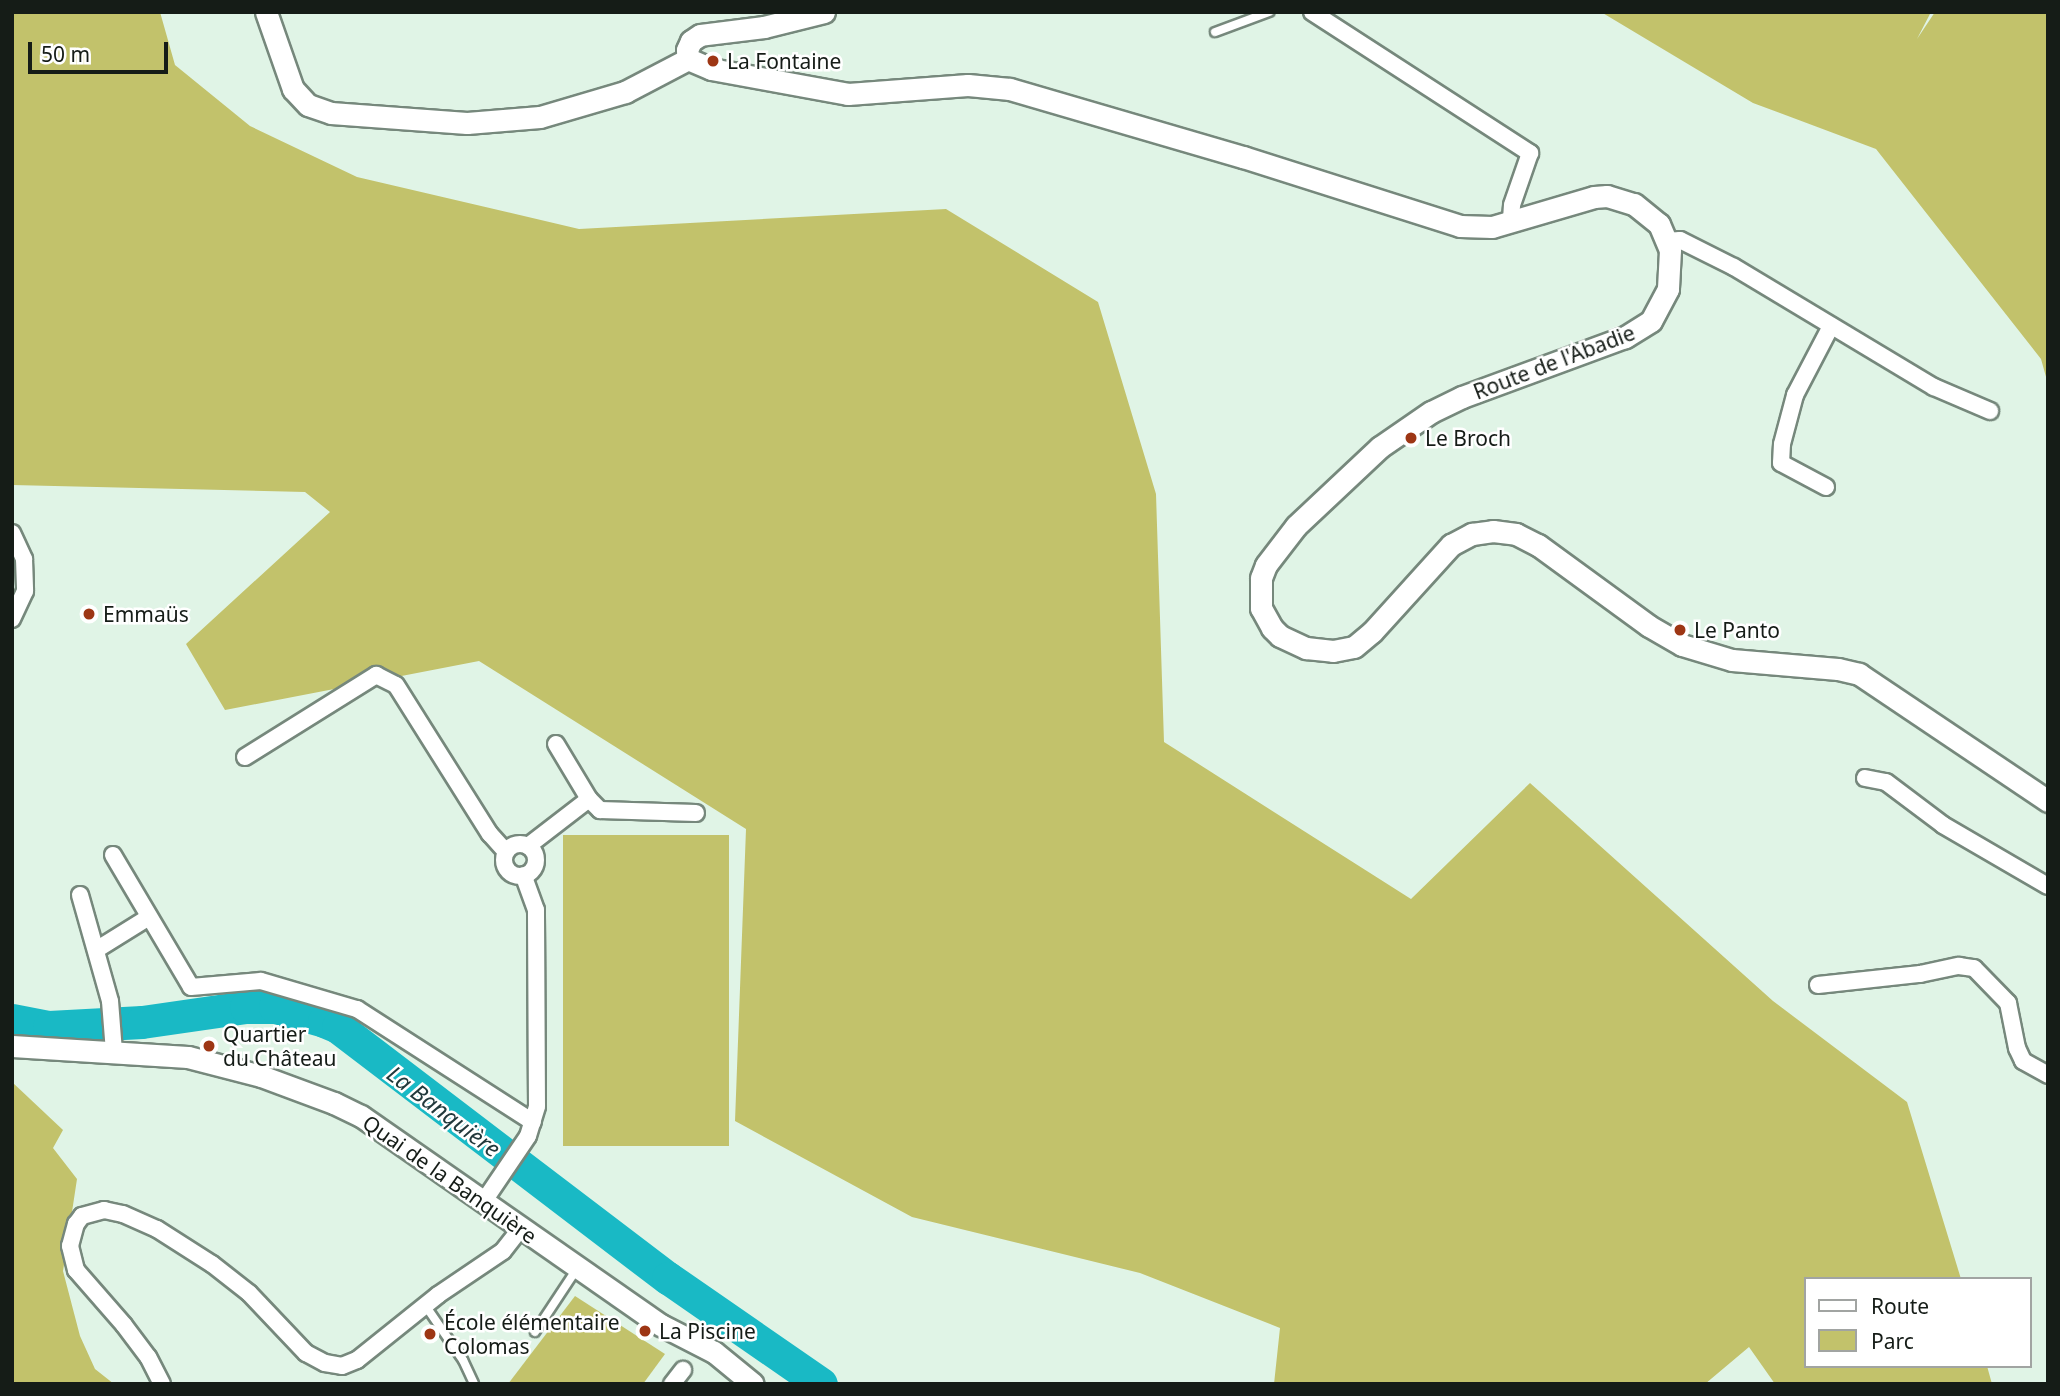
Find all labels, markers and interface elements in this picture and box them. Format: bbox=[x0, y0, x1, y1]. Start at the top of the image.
scale bar bbox=[32, 28, 172, 72]
text: 50 m bbox=[41, 40, 90, 68]
place label: La Fontaine bbox=[727, 48, 841, 74]
marker: La Fontaine bbox=[705, 53, 721, 69]
street label: Route de l'Abadie bbox=[1470, 320, 1638, 404]
place label: Le Broch bbox=[1425, 425, 1511, 451]
marker: Le Broch bbox=[1403, 430, 1419, 446]
place label: Emmaüs bbox=[103, 601, 189, 627]
marker: Emmaüs bbox=[81, 606, 97, 622]
place label: Le Panto bbox=[1694, 617, 1780, 643]
marker: Le Panto bbox=[1672, 622, 1688, 638]
place label: Quartier du Château bbox=[223, 1021, 337, 1071]
marker: Quartier du Château bbox=[201, 1038, 217, 1054]
water label: La Banquière bbox=[382, 1060, 506, 1162]
street label: Quai de la Banquière bbox=[358, 1109, 542, 1249]
legend bbox=[1804, 1277, 2032, 1368]
text: Route bbox=[1871, 1292, 1929, 1320]
place label: École élémentaire Colomas bbox=[444, 1309, 620, 1359]
place label: La Piscine bbox=[659, 1318, 756, 1344]
marker: La Piscine bbox=[637, 1323, 653, 1339]
marker: École élémentaire Colomas bbox=[422, 1326, 438, 1342]
text: Parc bbox=[1871, 1327, 1914, 1355]

